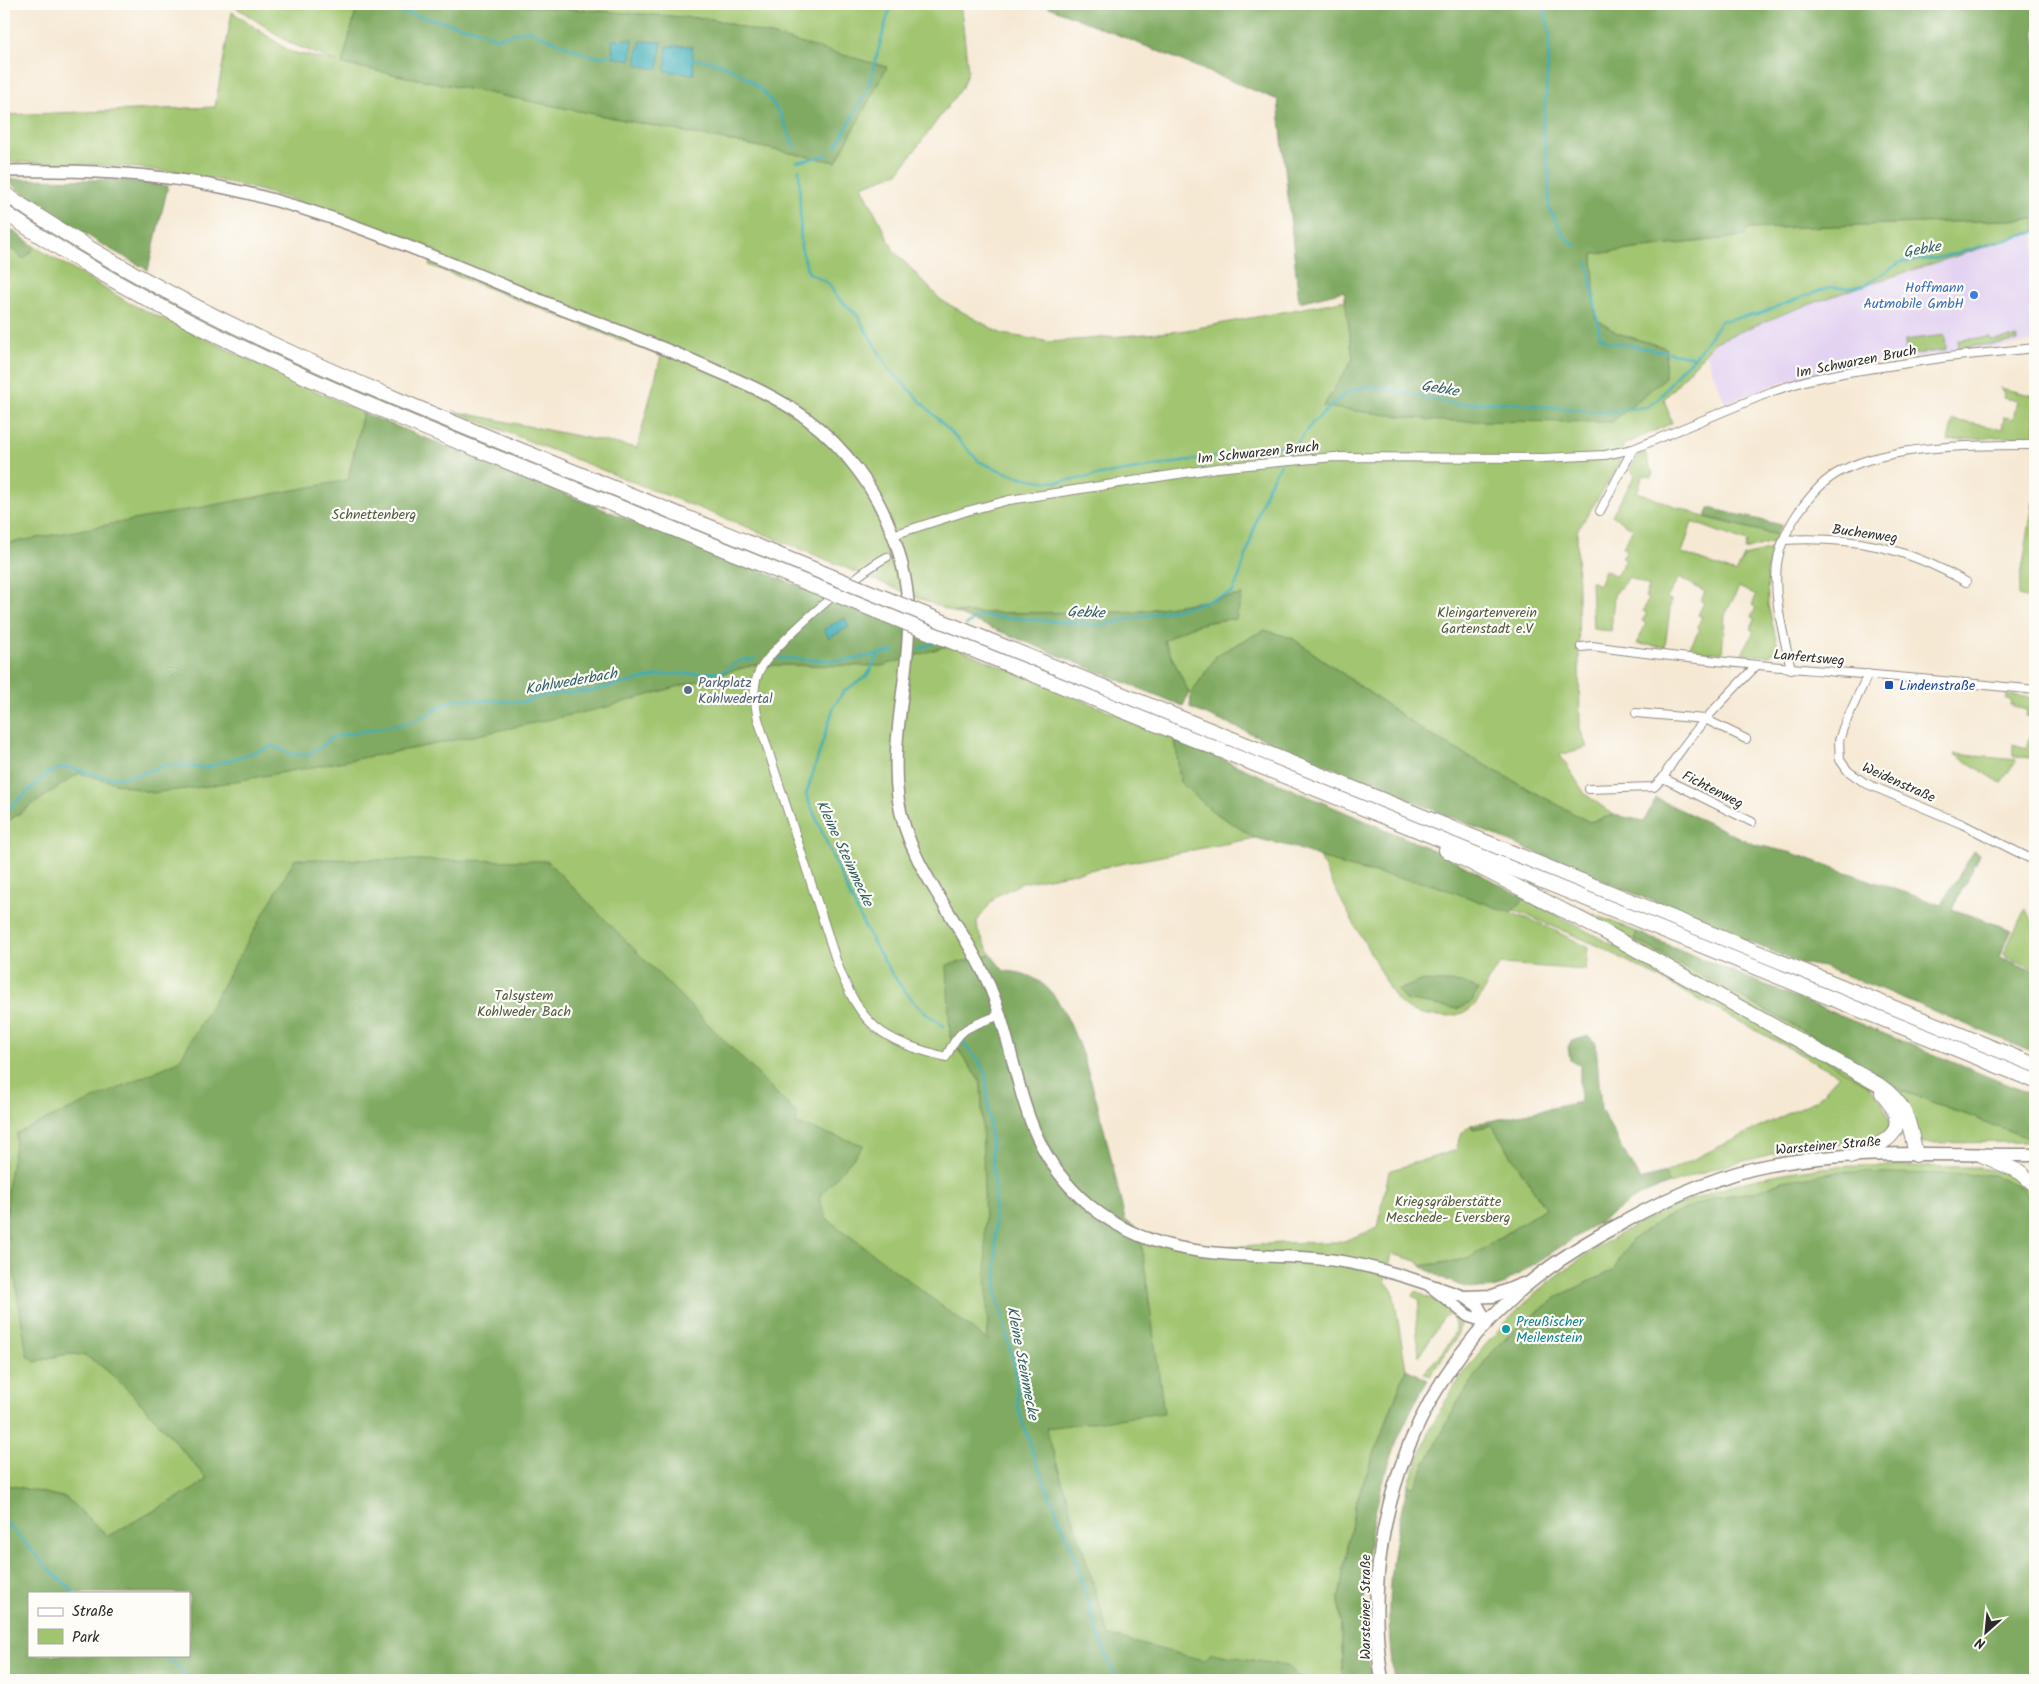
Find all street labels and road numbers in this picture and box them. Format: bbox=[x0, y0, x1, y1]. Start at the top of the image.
street label: Im Schwarzen Bruch bbox=[1794, 340, 1918, 384]
street label: Im Schwarzen Bruch bbox=[1196, 436, 1320, 470]
street label: Buchenweg bbox=[1831, 519, 1899, 549]
street label: Lanfertsweg bbox=[1772, 644, 1846, 672]
street label: Weidenstraße bbox=[1858, 757, 1940, 809]
street label: Fichtenweg bbox=[1678, 765, 1747, 815]
street label: Warsteiner Straße bbox=[1774, 1130, 1882, 1162]
street label: Warsteiner Straße bbox=[1355, 1553, 1377, 1660]

